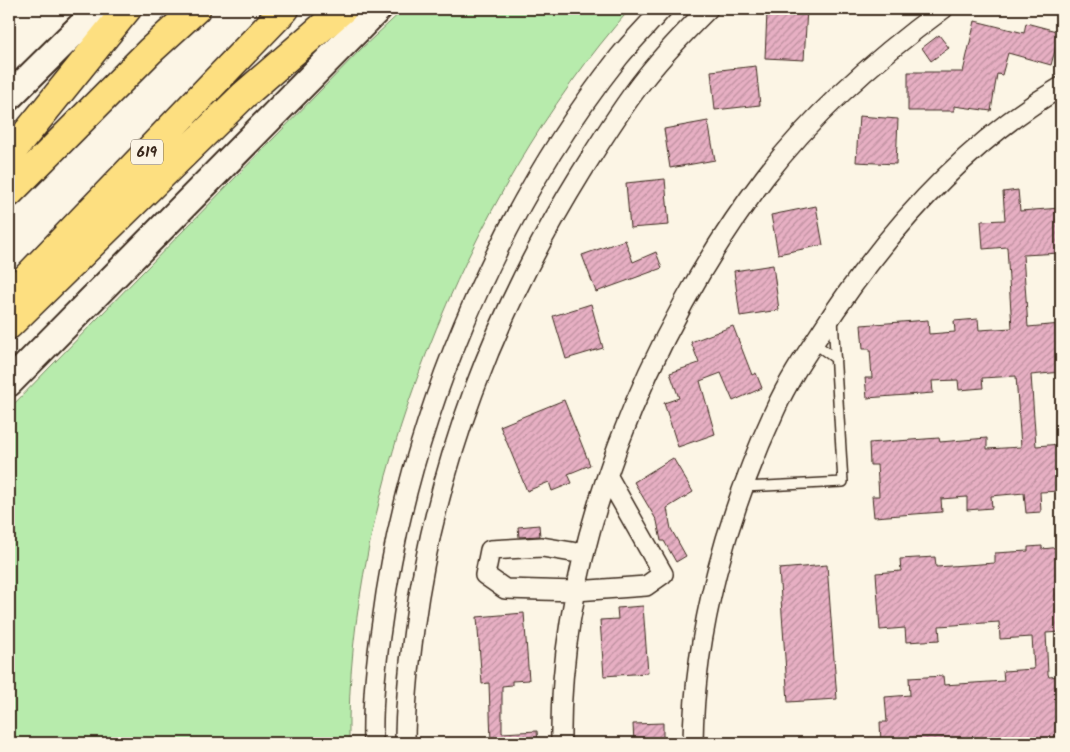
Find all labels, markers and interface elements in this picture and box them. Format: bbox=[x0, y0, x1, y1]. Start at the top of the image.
road number: 619 bbox=[131, 140, 163, 164]

